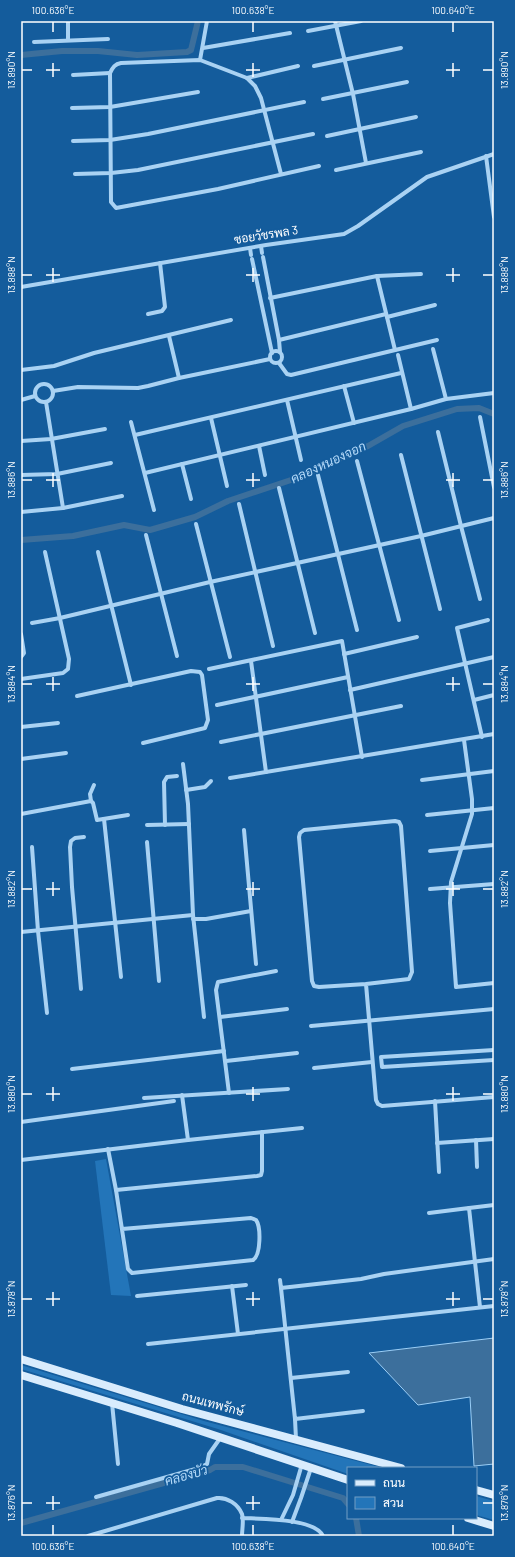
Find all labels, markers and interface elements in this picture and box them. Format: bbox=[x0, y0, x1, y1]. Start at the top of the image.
text: 100.636°E bbox=[32, 4, 74, 16]
text: 100.638°E bbox=[232, 4, 274, 16]
text: 100.640°E bbox=[431, 4, 475, 16]
text: 13.890°N bbox=[5, 51, 17, 89]
text: 13.890°N bbox=[498, 51, 510, 89]
street label: ซอยวัชรพล 3 bbox=[233, 222, 299, 246]
text: 13.888°N bbox=[5, 256, 17, 294]
text: 13.888°N bbox=[498, 256, 510, 294]
water label: คลองหนองจอก bbox=[288, 438, 368, 486]
text: 13.886°N bbox=[5, 461, 17, 499]
text: 13.886°N bbox=[498, 461, 510, 499]
text: 13.884°N bbox=[5, 665, 17, 703]
text: 13.884°N bbox=[498, 665, 510, 703]
text: 13.882°N bbox=[5, 870, 17, 908]
text: 13.882°N bbox=[498, 870, 510, 908]
text: 13.880°N bbox=[5, 1075, 17, 1113]
text: 13.880°N bbox=[498, 1075, 510, 1113]
text: 13.878°N bbox=[5, 1280, 17, 1318]
text: 13.878°N bbox=[498, 1280, 510, 1318]
street label: ถนนเทพรักษ์ bbox=[181, 1388, 247, 1418]
water label: คลองบัว bbox=[163, 1461, 210, 1489]
legend bbox=[347, 1467, 477, 1519]
text: ถนน bbox=[383, 1475, 406, 1489]
text: 13.876°N bbox=[5, 1484, 17, 1522]
text: 13.876°N bbox=[498, 1484, 510, 1522]
text: สวน bbox=[383, 1495, 404, 1509]
text: 100.636°E bbox=[32, 1540, 74, 1552]
text: 100.638°E bbox=[232, 1540, 274, 1552]
text: 100.640°E bbox=[431, 1540, 475, 1552]

